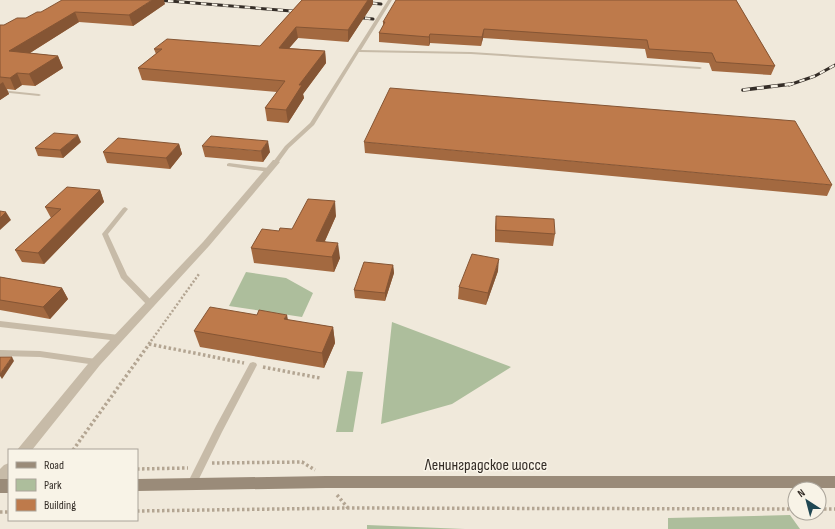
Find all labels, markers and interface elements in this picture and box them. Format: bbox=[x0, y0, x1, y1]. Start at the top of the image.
legend bbox=[8, 449, 138, 521]
street label: Ленинградское шоссе bbox=[424, 456, 547, 475]
text: Road bbox=[44, 458, 64, 473]
text: Park bbox=[44, 478, 62, 493]
north arrow bbox=[787, 481, 827, 521]
text: N bbox=[795, 486, 808, 500]
text: Building bbox=[44, 498, 76, 513]

